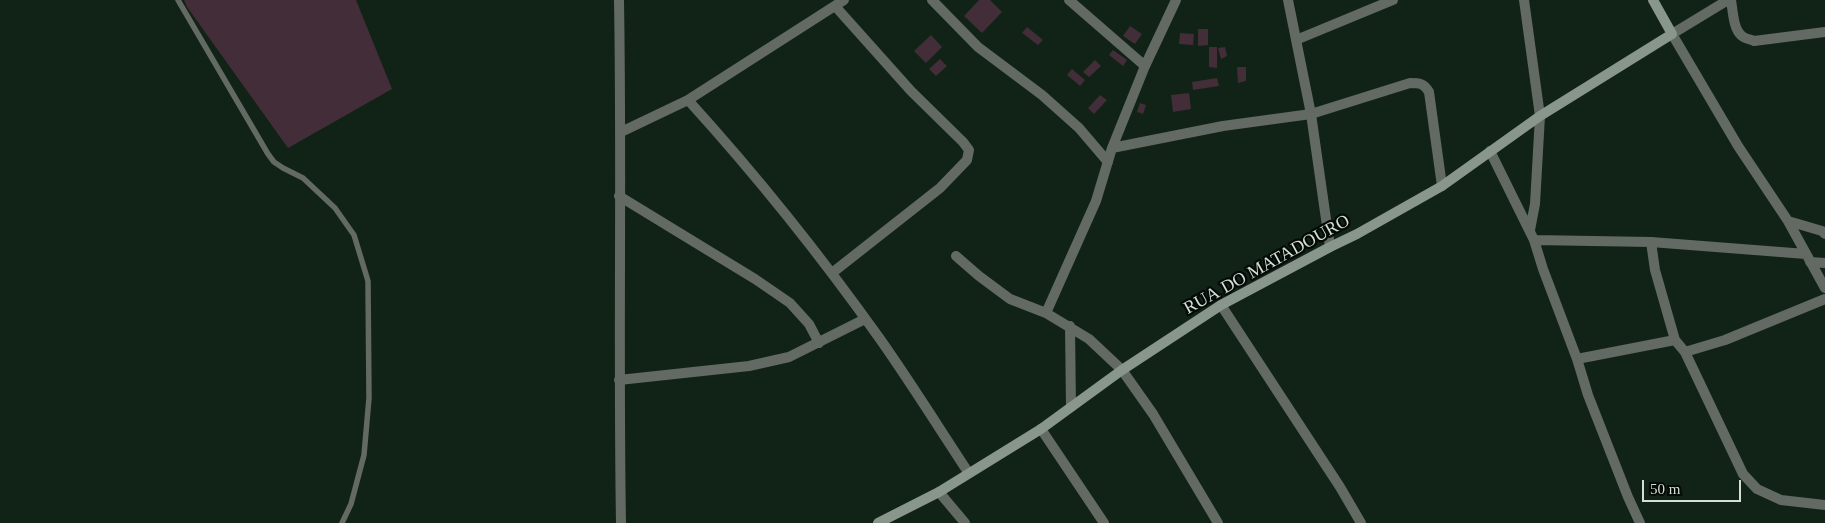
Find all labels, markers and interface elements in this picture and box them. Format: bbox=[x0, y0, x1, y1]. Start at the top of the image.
street label: RUA DO MATADOURO bbox=[1180, 210, 1354, 320]
scale bar bbox=[1645, 470, 1744, 502]
text: 50 m bbox=[1650, 481, 1680, 497]

